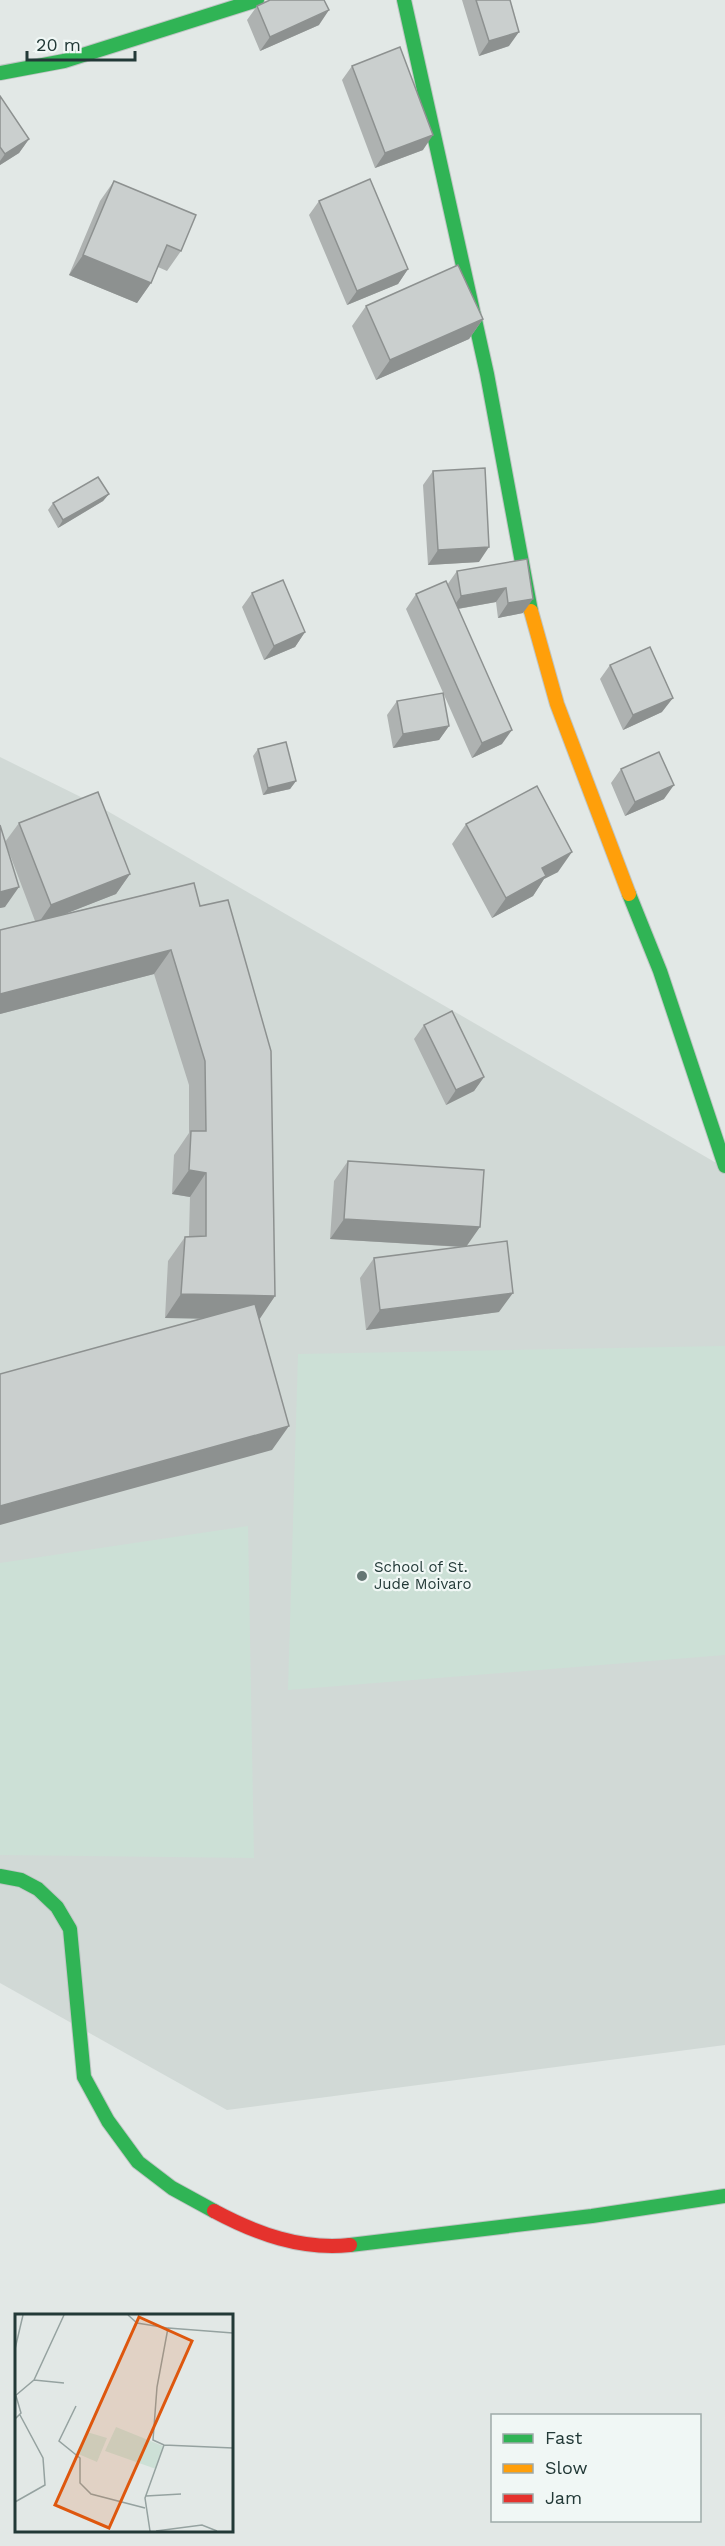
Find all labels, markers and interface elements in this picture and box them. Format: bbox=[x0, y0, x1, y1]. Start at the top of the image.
scale bar bbox=[27, 24, 135, 62]
text: 20 m bbox=[36, 34, 81, 55]
place label: School of St. Jude Moivaro bbox=[374, 1558, 471, 1593]
marker: School of St. Jude Moivaro bbox=[355, 1569, 369, 1583]
inset map bbox=[15, 2314, 232, 2531]
legend bbox=[491, 2414, 701, 2522]
text: Fast bbox=[545, 2427, 583, 2448]
text: Slow bbox=[545, 2457, 588, 2478]
text: Jam bbox=[545, 2487, 582, 2508]

